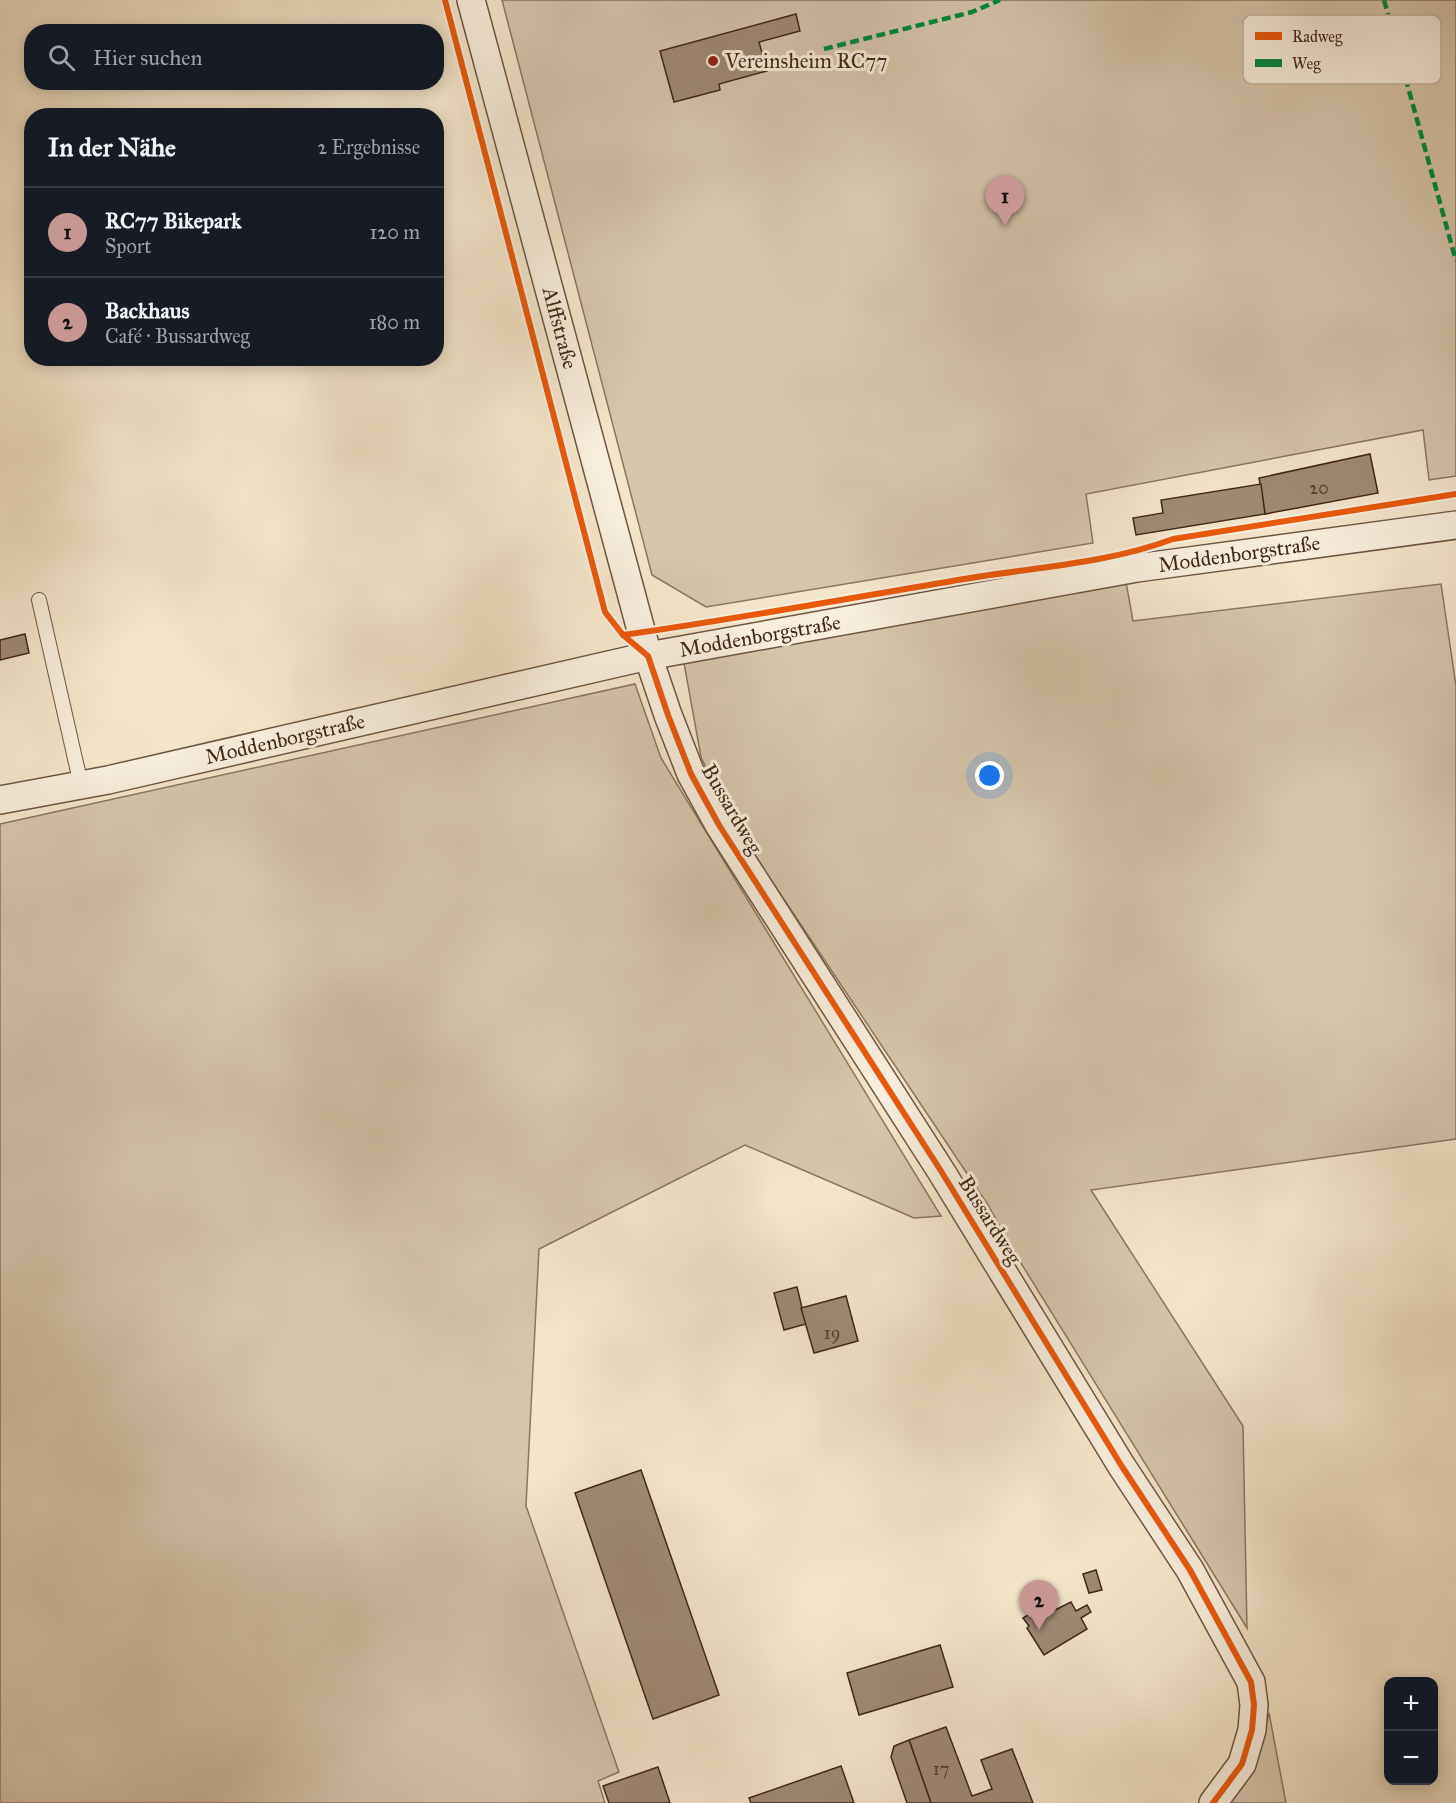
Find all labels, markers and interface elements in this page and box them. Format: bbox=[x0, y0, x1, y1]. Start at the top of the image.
legend bbox=[1243, 15, 1441, 84]
search box bbox=[24, 24, 444, 90]
text: Radweg bbox=[1292, 27, 1343, 47]
icon: search bbox=[45, 41, 78, 74]
text: Hier suchen bbox=[93, 44, 202, 71]
place label: Vereinsheim RC77 bbox=[724, 48, 888, 74]
marker: Vereinsheim RC77 bbox=[706, 54, 720, 68]
text: Weg bbox=[1292, 54, 1321, 74]
text: In der Nähe bbox=[48, 131, 176, 163]
text: 2 Ergebnisse bbox=[317, 135, 420, 159]
pin: 1 bbox=[986, 176, 1024, 226]
text: RC77 Bikepark bbox=[105, 207, 242, 234]
text: 1 bbox=[64, 220, 71, 244]
text: 120 m bbox=[369, 220, 420, 244]
text: Sport bbox=[105, 234, 151, 258]
street label: Alffstraße bbox=[536, 283, 583, 372]
text: Backhaus bbox=[105, 297, 190, 324]
text: 2 bbox=[63, 310, 72, 334]
text: 180 m bbox=[369, 310, 420, 334]
text: Café · Bussardweg bbox=[105, 324, 250, 348]
house number: 20 bbox=[1309, 477, 1329, 499]
street label: Moddenborgstraße bbox=[1156, 530, 1322, 578]
street label: Moddenborgstraße bbox=[677, 609, 843, 663]
street label: Moddenborgstraße bbox=[203, 708, 368, 770]
street label: Bussardweg bbox=[696, 759, 768, 859]
your location bbox=[975, 761, 1004, 790]
street label: Bussardweg bbox=[953, 1171, 1028, 1269]
house number: 19 bbox=[824, 1322, 840, 1344]
pin: 2 bbox=[1020, 1580, 1058, 1630]
map controls bbox=[1384, 1677, 1438, 1785]
button: + bbox=[1384, 1677, 1438, 1731]
button: − bbox=[1384, 1731, 1438, 1785]
house number: 17 bbox=[933, 1758, 949, 1780]

